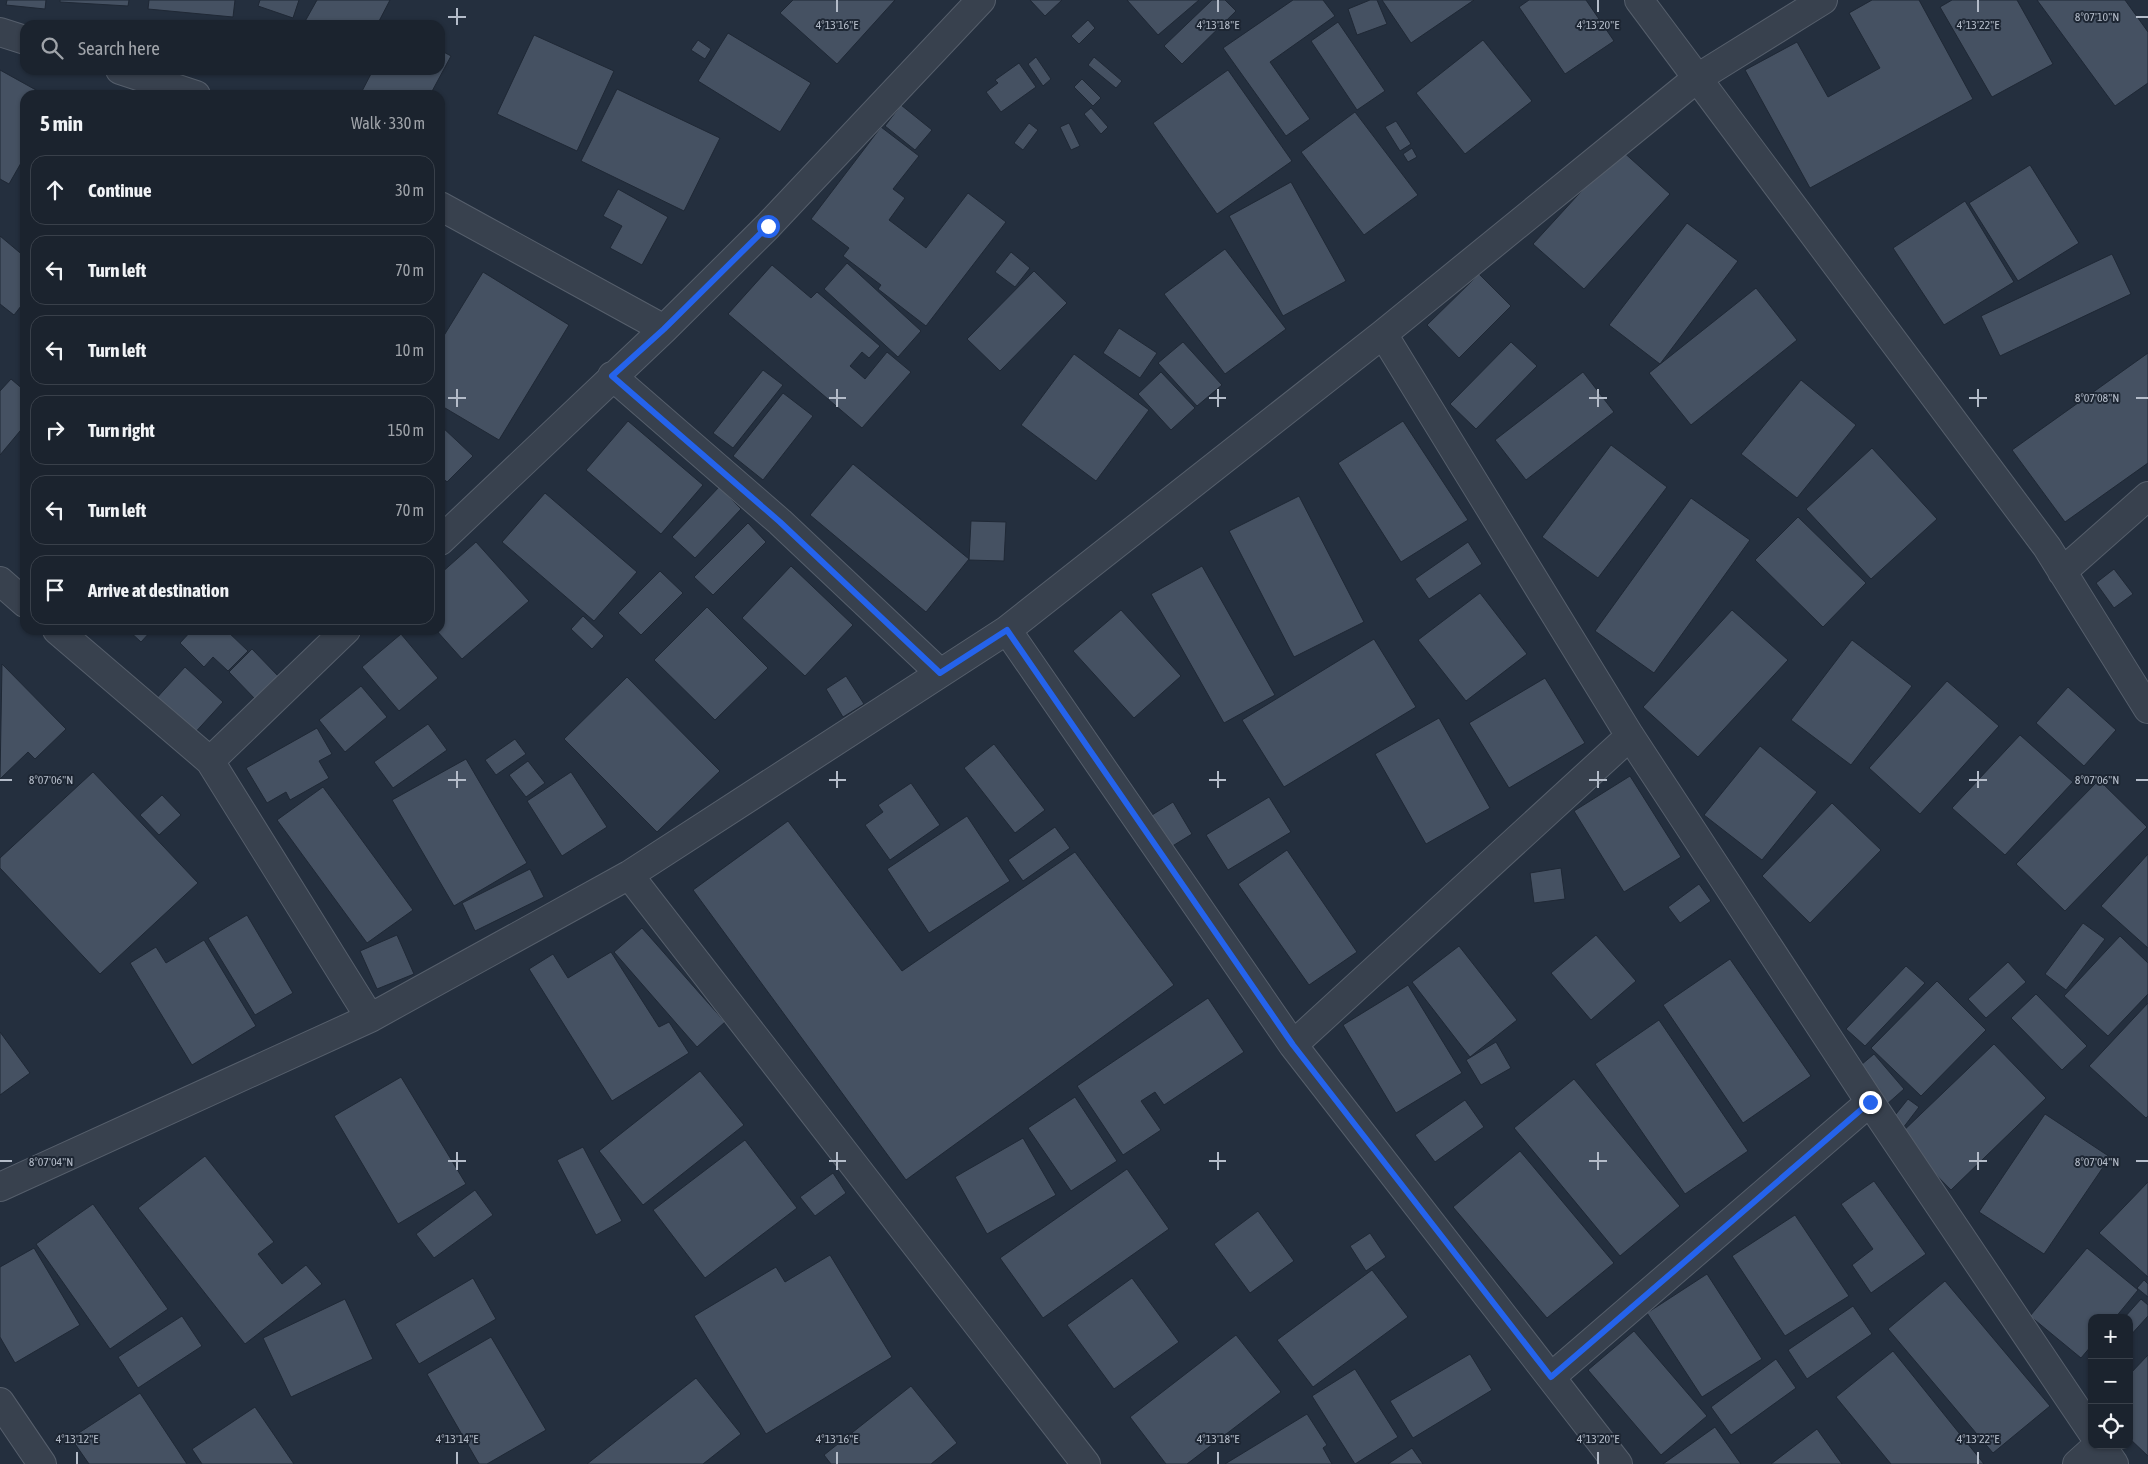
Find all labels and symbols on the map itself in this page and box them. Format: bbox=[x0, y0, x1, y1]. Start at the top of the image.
text: 8°07'10"N bbox=[2075, 10, 2119, 24]
text: 4°13'16"E bbox=[816, 18, 858, 32]
text: 4°13'18"E bbox=[1197, 18, 1239, 32]
text: 4°13'20"E bbox=[1577, 18, 1619, 32]
text: 4°13'22"E bbox=[1957, 18, 1999, 32]
route start bbox=[757, 215, 780, 238]
text: 8°07'08"N bbox=[2075, 391, 2119, 405]
text: 8°07'06"N bbox=[29, 773, 73, 787]
text: 8°07'06"N bbox=[2075, 773, 2119, 787]
route end bbox=[1859, 1091, 1882, 1114]
text: 8°07'04"N bbox=[29, 1155, 73, 1169]
text: 8°07'04"N bbox=[2075, 1155, 2119, 1169]
text: 4°13'12"E bbox=[56, 1432, 98, 1446]
text: 4°13'14"E bbox=[436, 1432, 478, 1446]
text: 4°13'16"E bbox=[816, 1432, 858, 1446]
text: 4°13'18"E bbox=[1197, 1432, 1239, 1446]
text: 4°13'20"E bbox=[1577, 1432, 1619, 1446]
text: 4°13'22"E bbox=[1957, 1432, 1999, 1446]

